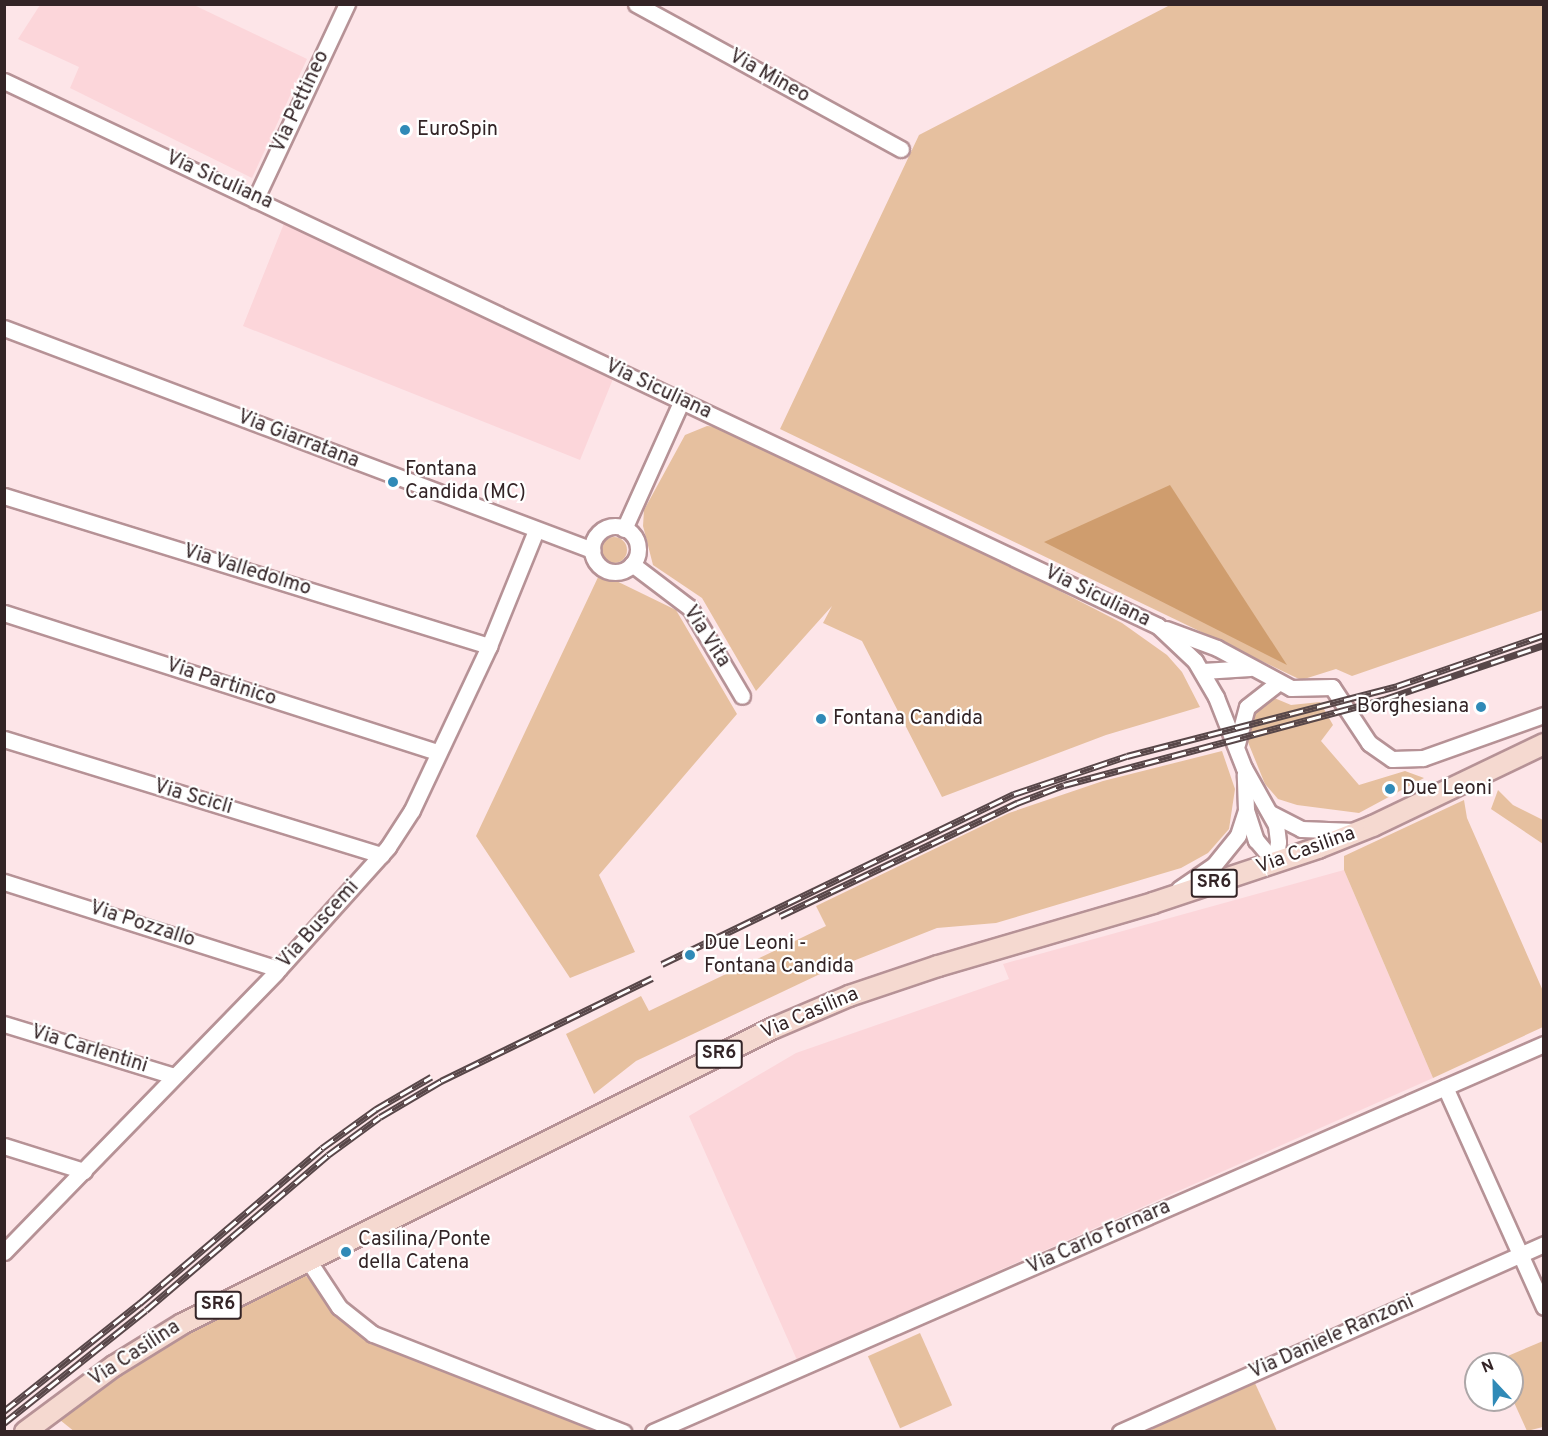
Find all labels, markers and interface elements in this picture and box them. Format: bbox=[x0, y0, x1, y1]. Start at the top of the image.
street label: Via Mineo bbox=[725, 45, 813, 109]
street label: Via Pettineo bbox=[267, 47, 335, 157]
place label: EuroSpin bbox=[417, 118, 498, 142]
marker: EuroSpin bbox=[398, 123, 412, 137]
street label: Via Siculiana bbox=[162, 147, 276, 215]
street label: Via Siculiana bbox=[601, 355, 715, 425]
street label: Via Giarratana bbox=[234, 406, 362, 474]
place label: Fontana Candida (MC) bbox=[405, 458, 526, 505]
marker: Fontana Candida (MC) bbox=[386, 475, 400, 489]
street label: Via Valledolmo bbox=[180, 540, 314, 602]
street label: Via Siculiana bbox=[1040, 561, 1154, 633]
street label: Via Vita bbox=[677, 601, 735, 673]
street label: Via Partinico bbox=[163, 654, 279, 712]
place label: Borghesiana bbox=[1357, 695, 1469, 719]
marker: Borghesiana bbox=[1474, 700, 1488, 714]
place label: Fontana Candida bbox=[833, 707, 983, 731]
marker: Fontana Candida bbox=[814, 712, 828, 726]
street label: Via Scicli bbox=[151, 775, 235, 821]
place label: Due Leoni bbox=[1402, 777, 1492, 801]
marker: Due Leoni bbox=[1383, 782, 1397, 796]
street label: Via Casilina bbox=[1253, 822, 1359, 880]
road number: SR6 bbox=[1190, 868, 1238, 898]
street label: Via Buscemi bbox=[273, 876, 365, 974]
street label: Via Pozzallo bbox=[86, 897, 198, 953]
place label: Due Leoni - Fontana Candida bbox=[704, 932, 854, 979]
marker: Due Leoni - Fontana Candida bbox=[681, 946, 699, 964]
street label: Via Casilina bbox=[758, 983, 862, 1045]
street label: Via Carlentini bbox=[28, 1021, 150, 1079]
road number: SR6 bbox=[695, 1039, 743, 1069]
street label: Via Carlo Fornara bbox=[1024, 1196, 1174, 1280]
place label: Casilina/Ponte della Catena bbox=[358, 1228, 491, 1275]
marker: Casilina/Ponte della Catena bbox=[339, 1245, 353, 1259]
road number: SR6 bbox=[194, 1290, 242, 1320]
street label: Via Daniele Ranzoni bbox=[1246, 1291, 1418, 1385]
street label: Via Casilina bbox=[85, 1316, 185, 1392]
north arrow bbox=[1464, 1352, 1524, 1412]
text: N bbox=[1479, 1356, 1497, 1379]

